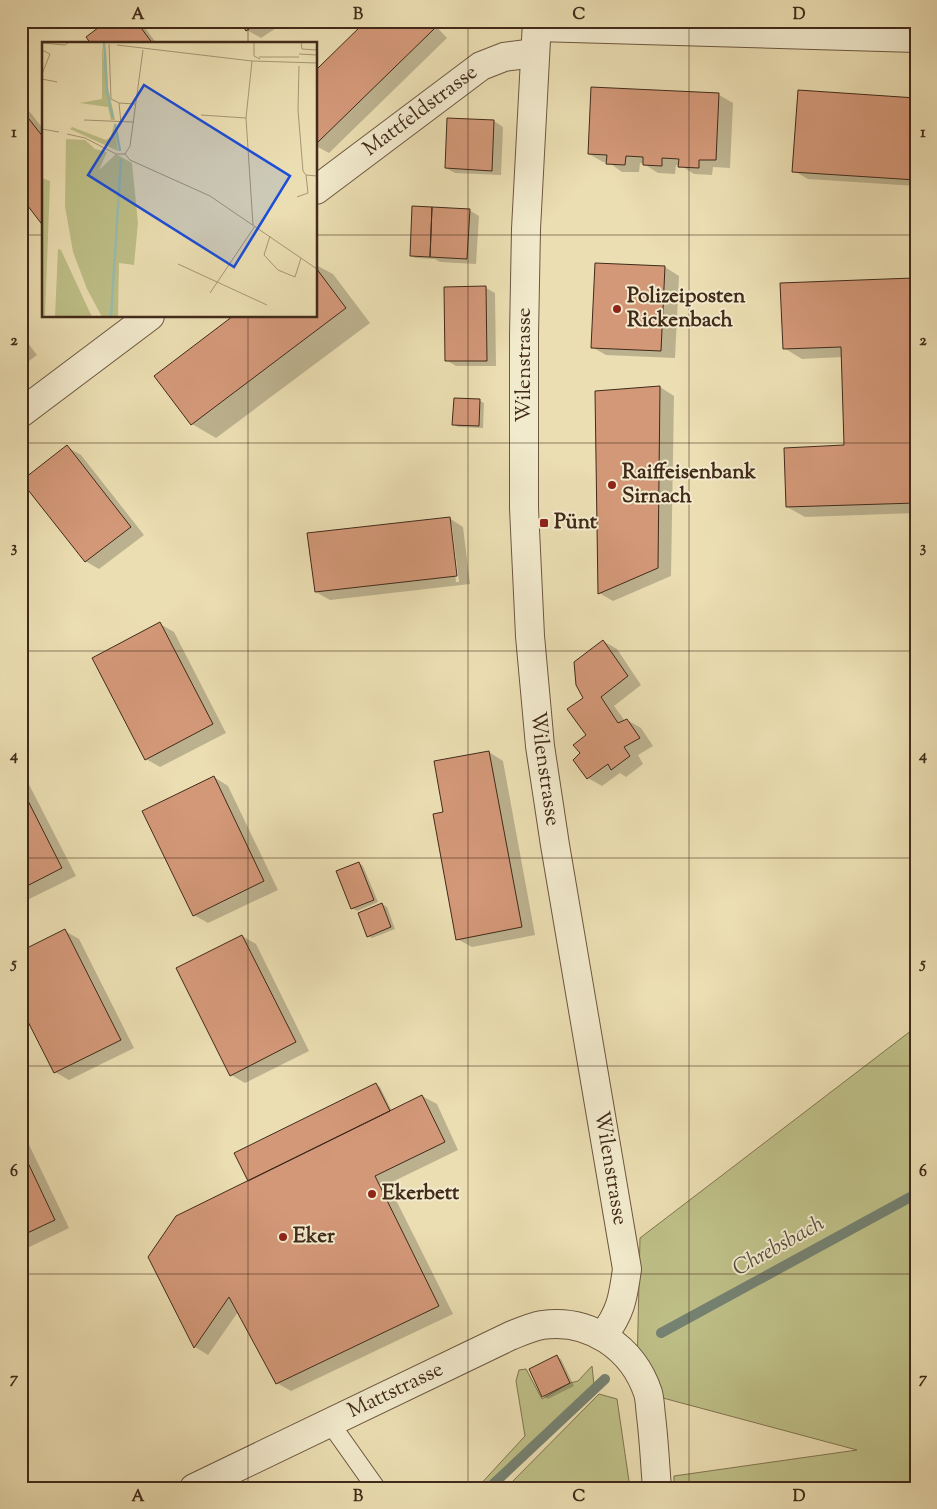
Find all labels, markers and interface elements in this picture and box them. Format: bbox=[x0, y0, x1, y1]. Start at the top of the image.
text: A bbox=[132, 4, 145, 27]
text: B bbox=[353, 4, 363, 27]
text: C bbox=[573, 4, 586, 27]
text: D bbox=[793, 4, 806, 27]
inset map bbox=[42, 42, 318, 318]
street label: Mattfeldstrasse bbox=[357, 58, 484, 164]
text: 1 bbox=[11, 122, 17, 145]
text: 1 bbox=[920, 122, 926, 145]
place label: Polizeiposten Rickenbach bbox=[627, 282, 746, 336]
marker: Polizeiposten Rickenbach bbox=[611, 303, 623, 315]
street label: Wilenstrasse bbox=[510, 307, 540, 423]
text: 2 bbox=[10, 330, 18, 353]
text: 2 bbox=[919, 330, 927, 353]
place label: Raiffeisenbank Sirnach bbox=[622, 458, 757, 512]
marker: Raiffeisenbank Sirnach bbox=[606, 479, 618, 491]
place label: Pünt bbox=[554, 508, 598, 538]
marker: Pünt bbox=[538, 517, 550, 529]
text: 3 bbox=[11, 537, 18, 560]
text: 3 bbox=[920, 537, 927, 560]
street label: Wilenstrasse bbox=[522, 710, 567, 828]
text: 4 bbox=[9, 745, 18, 768]
text: 4 bbox=[918, 745, 927, 768]
text: 5 bbox=[9, 953, 17, 976]
text: 5 bbox=[918, 953, 926, 976]
street label: Wilenstrasse bbox=[585, 1109, 634, 1228]
text: 6 bbox=[10, 1161, 18, 1184]
text: 6 bbox=[919, 1161, 927, 1184]
place label: Ekerbett bbox=[382, 1179, 460, 1209]
marker: Ekerbett bbox=[366, 1188, 378, 1200]
water label: Chrebsbach bbox=[727, 1208, 831, 1285]
place label: Eker bbox=[293, 1222, 335, 1252]
marker: Eker bbox=[277, 1231, 289, 1243]
street label: Mattstrasse bbox=[343, 1355, 449, 1427]
text: 7 bbox=[10, 1368, 19, 1391]
text: 7 bbox=[919, 1368, 928, 1391]
text: A bbox=[132, 1486, 145, 1509]
text: B bbox=[353, 1486, 363, 1509]
text: C bbox=[573, 1486, 586, 1509]
text: D bbox=[793, 1486, 806, 1509]

